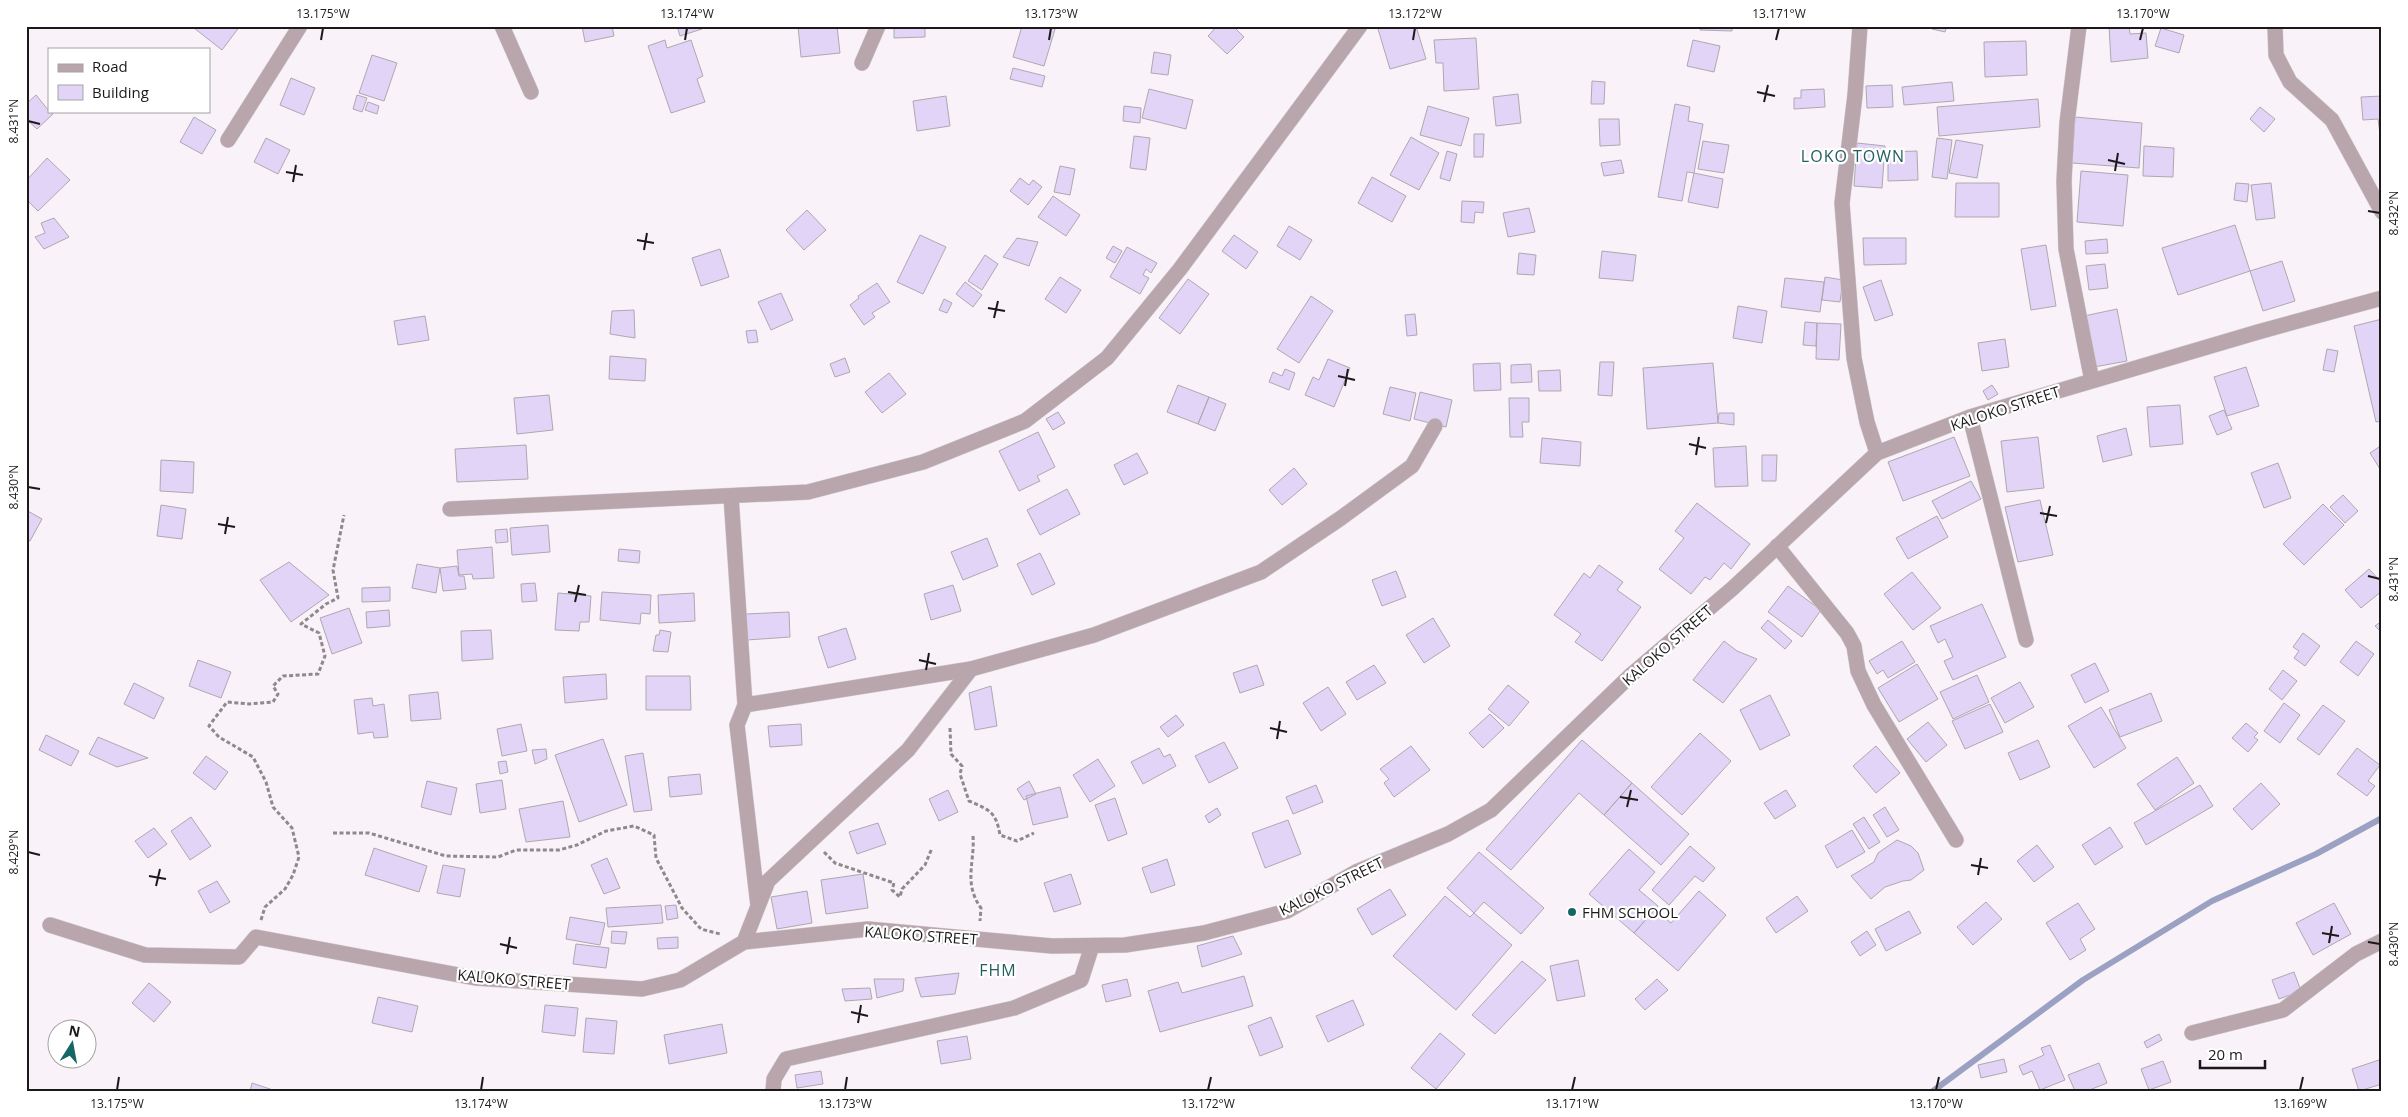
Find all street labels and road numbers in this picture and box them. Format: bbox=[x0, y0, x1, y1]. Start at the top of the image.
street label: KALOKO STREET bbox=[1948, 381, 2063, 435]
street label: KALOKO STREET bbox=[1618, 600, 1717, 690]
street label: KALOKO STREET bbox=[1276, 852, 1387, 920]
street label: KALOKO STREET bbox=[864, 921, 979, 949]
street label: KALOKO STREET bbox=[457, 964, 572, 994]

